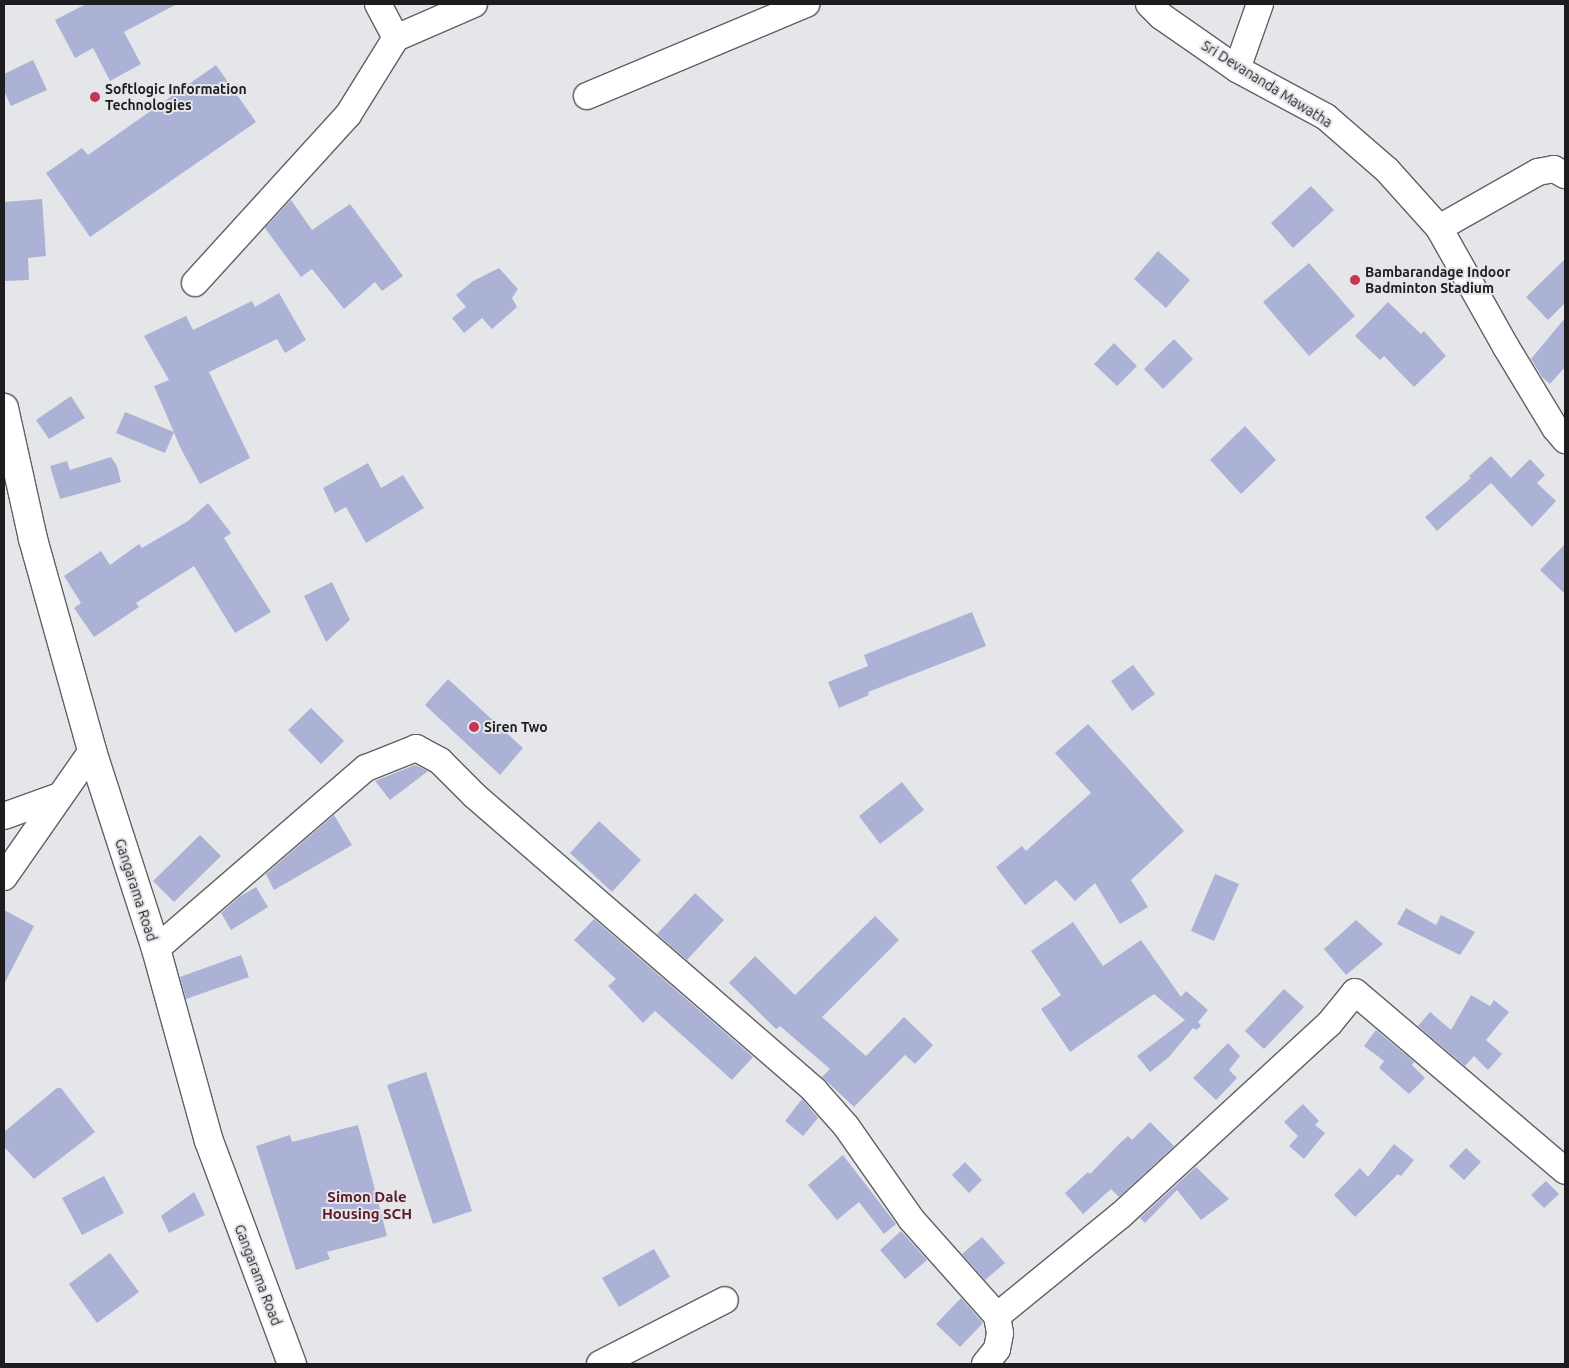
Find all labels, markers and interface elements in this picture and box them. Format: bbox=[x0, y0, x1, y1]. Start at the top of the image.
street label: Sri Devananda Mawatha bbox=[1199, 37, 1335, 131]
place label: Softlogic Information Technologies bbox=[105, 81, 247, 114]
marker: Softlogic Information Technologies bbox=[89, 91, 101, 103]
place label: Bambarandage Indoor Badminton Stadium bbox=[1365, 264, 1510, 296]
marker: Bambarandage Indoor Badminton Stadium bbox=[1349, 274, 1361, 286]
place label: Siren Two bbox=[484, 719, 548, 735]
marker: Siren Two bbox=[468, 721, 480, 733]
street label: Gangarama Road bbox=[111, 837, 161, 943]
district label: Simon Dale Housing SCH bbox=[322, 1187, 412, 1222]
street label: Gangarama Road bbox=[231, 1222, 285, 1328]

